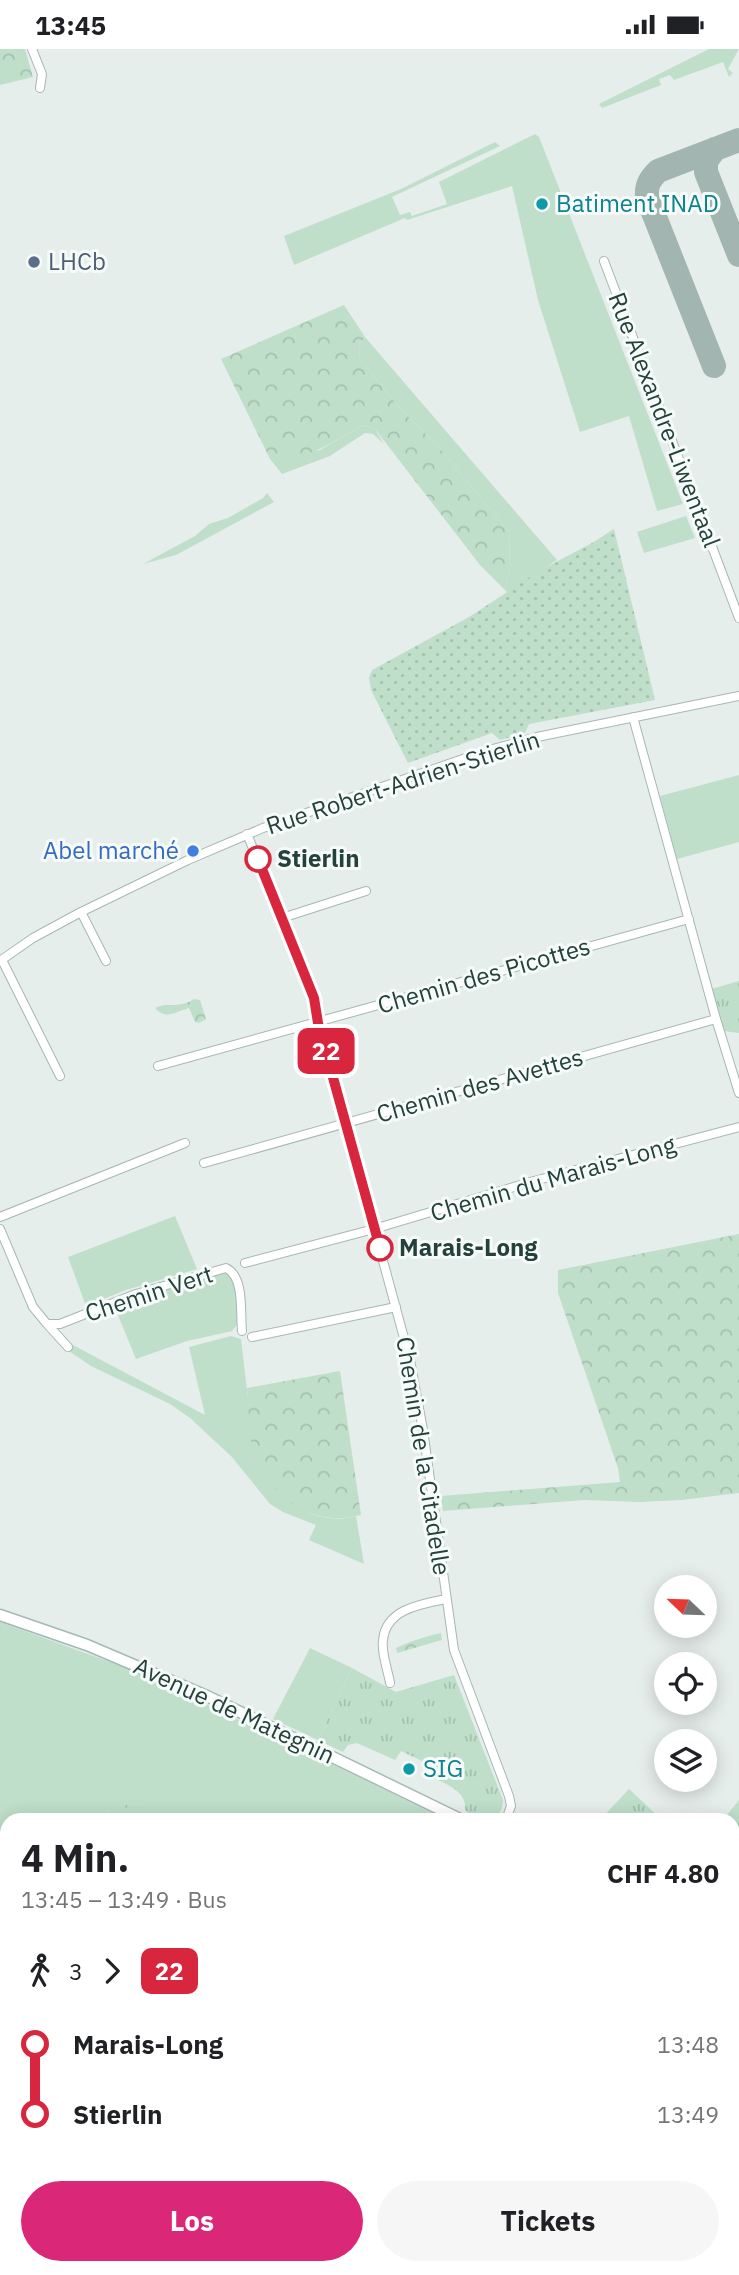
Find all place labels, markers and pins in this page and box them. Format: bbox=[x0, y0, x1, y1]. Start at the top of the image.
place label: Batiment INAD bbox=[556, 187, 719, 219]
marker: Batiment INAD bbox=[534, 196, 550, 212]
place label: LHCb bbox=[48, 245, 106, 277]
marker: LHCb bbox=[26, 254, 42, 270]
place label: Abel marché bbox=[43, 834, 179, 866]
place label: Stierlin bbox=[277, 842, 360, 874]
marker: Abel marché bbox=[185, 843, 201, 859]
marker: Stierlin bbox=[245, 846, 271, 872]
place label: Marais-Long bbox=[399, 1231, 538, 1263]
marker: Marais-Long bbox=[367, 1235, 393, 1261]
place label: SIG bbox=[423, 1752, 463, 1784]
marker: SIG bbox=[401, 1761, 417, 1777]

